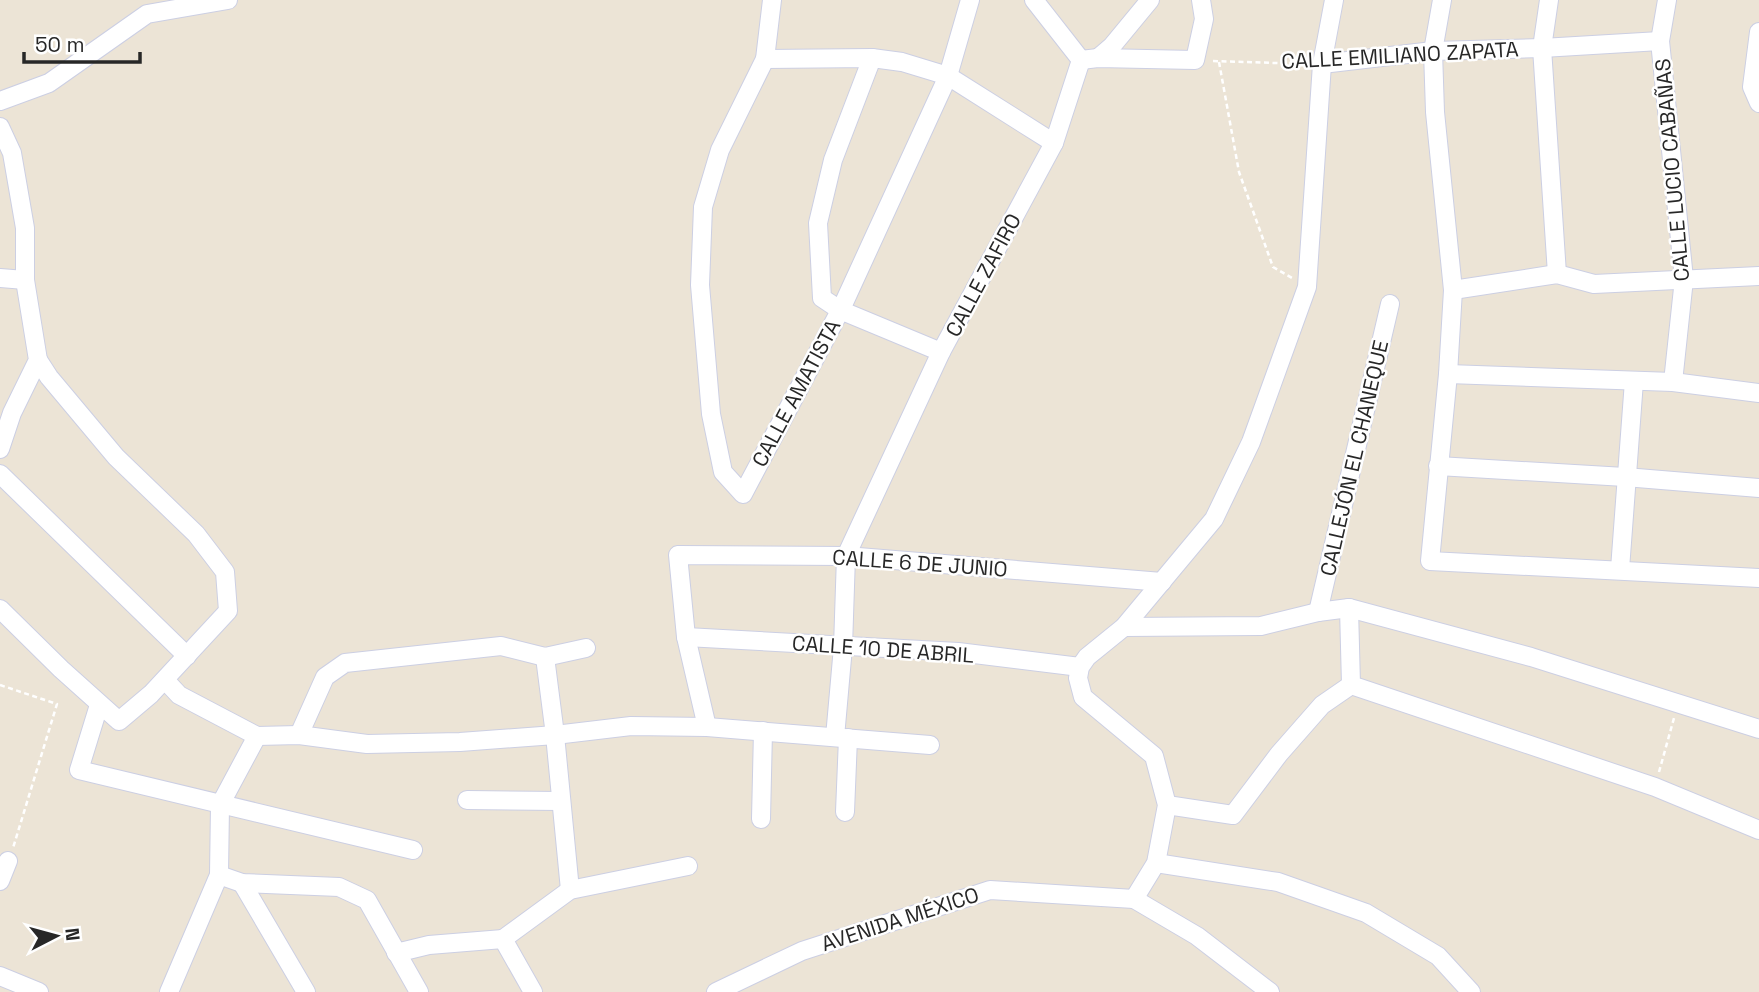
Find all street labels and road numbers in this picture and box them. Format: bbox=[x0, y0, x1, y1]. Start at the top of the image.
street label: CALLE EMILIANO ZAPATA bbox=[1281, 35, 1519, 75]
street label: CALLE LUCIO CABAÑAS bbox=[1649, 57, 1695, 283]
street label: CALLE ZAFIRO bbox=[939, 209, 1027, 341]
street label: CALLE AMATISTA bbox=[746, 315, 846, 471]
street label: CALLEJÓN EL CHANEQUE bbox=[1314, 337, 1394, 579]
street label: CALLE 6 DE JUNIO bbox=[831, 543, 1009, 583]
street label: CALLE 10 DE ABRIL bbox=[791, 629, 975, 669]
street label: AVENIDA MÉXICO bbox=[818, 881, 982, 957]

